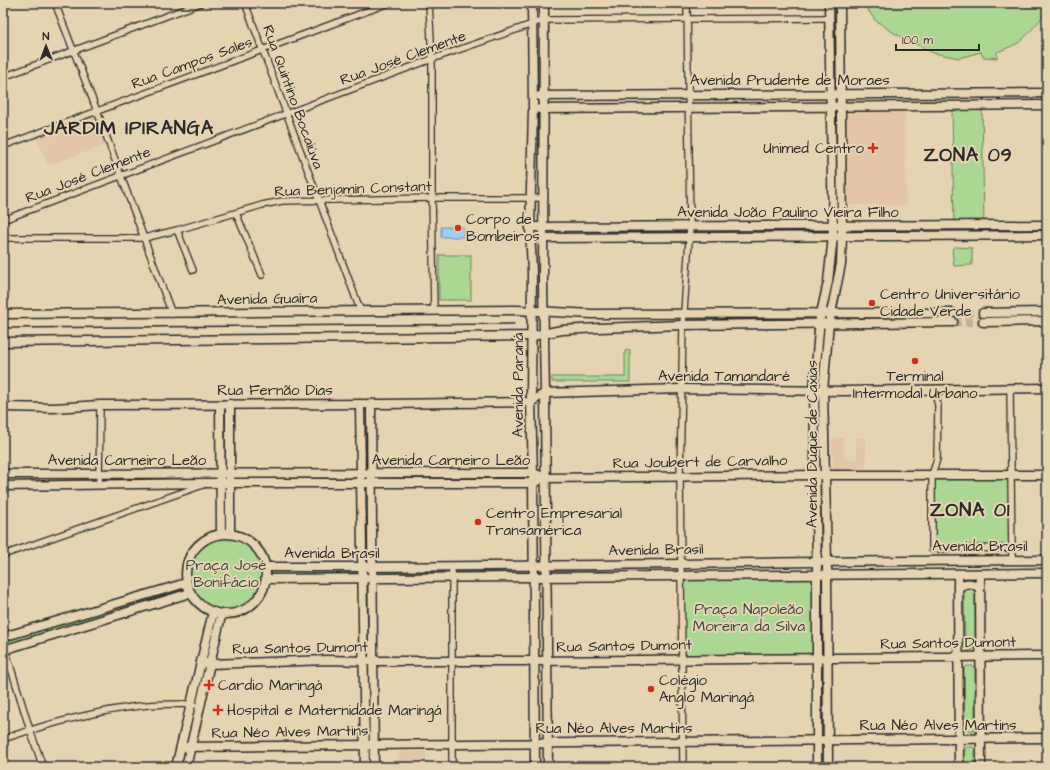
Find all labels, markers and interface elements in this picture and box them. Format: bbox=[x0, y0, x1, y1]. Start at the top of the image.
street label: Rua Quintino Bocaiúva bbox=[257, 22, 329, 172]
street label: Rua José Clemente bbox=[337, 25, 469, 91]
north arrow bbox=[26, 26, 66, 66]
scale bar bbox=[896, 26, 979, 52]
text: N bbox=[42, 29, 50, 44]
street label: Rua Campos Sales bbox=[129, 31, 256, 95]
text: 100 m bbox=[902, 32, 933, 49]
street label: Avenida Prudente de Moraes bbox=[690, 70, 890, 91]
district label: JARDIM IPIRANGA bbox=[43, 115, 214, 142]
place label: Unimed Centro bbox=[763, 138, 865, 159]
street label: Rua José Clemente bbox=[22, 141, 154, 209]
marker: Unimed Centro bbox=[867, 142, 879, 154]
district label: ZONA 09 bbox=[923, 142, 1013, 169]
street label: Rua Benjamin Constant bbox=[274, 176, 432, 202]
street label: Avenida João Paulino Vieira Filho bbox=[677, 202, 899, 223]
place label: Corpo de Bombeiros bbox=[466, 209, 540, 247]
marker: Corpo de Bombeiros bbox=[453, 223, 463, 233]
place label: Centro Universitário Cidade Verde bbox=[880, 284, 1020, 322]
street label: Avenida Guaíra bbox=[217, 288, 318, 310]
marker: Centro Universitário Cidade Verde bbox=[867, 298, 877, 308]
street label: Avenida Paraná bbox=[508, 332, 529, 437]
marker: Terminal Intermodal Urbano bbox=[910, 356, 920, 366]
street label: Avenida Duque de Caxias bbox=[802, 360, 823, 528]
street label: Avenida Tamandaré bbox=[658, 366, 790, 387]
place label: Terminal Intermodal Urbano bbox=[853, 366, 978, 404]
street label: Rua Fernão Dias bbox=[217, 380, 333, 401]
street label: Avenida Carneiro Leão bbox=[48, 450, 207, 471]
street label: Avenida Carneiro Leão bbox=[372, 450, 531, 471]
street label: Rua Joubert de Carvalho bbox=[612, 450, 788, 474]
district label: ZONA 01 bbox=[930, 497, 1010, 524]
place label: Centro Empresarial Transamérica bbox=[486, 503, 622, 541]
marker: Centro Empresarial Transamérica bbox=[473, 517, 483, 527]
street label: Avenida Brasil bbox=[932, 536, 1028, 557]
street label: Avenida Brasil bbox=[608, 539, 704, 561]
street label: Avenida Brasil bbox=[284, 543, 380, 564]
park label: Praça José Bonifácio bbox=[186, 555, 266, 593]
park label: Praça Napoleão Moreira da Silva bbox=[693, 599, 806, 637]
street label: Rua Santos Dumont bbox=[880, 631, 1016, 655]
street label: Rua Santos Dumont bbox=[556, 634, 692, 658]
street label: Rua Santos Dumont bbox=[232, 636, 368, 660]
place label: Colégio Anglo Maringá bbox=[659, 670, 754, 709]
place label: Cardio Maringá bbox=[218, 675, 323, 697]
marker: Cardio Maringá bbox=[203, 679, 215, 691]
marker: Colégio Anglo Maringá bbox=[646, 684, 656, 694]
place label: Hospital e Maternidade Maringá bbox=[227, 700, 442, 722]
marker: Hospital e Maternidade Maringá bbox=[212, 704, 224, 716]
street label: Rua Néo Alves Martins bbox=[860, 715, 1017, 736]
street label: Rua Néo Alves Martins bbox=[536, 718, 693, 739]
street label: Rua Néo Alves Martins bbox=[211, 720, 369, 744]

